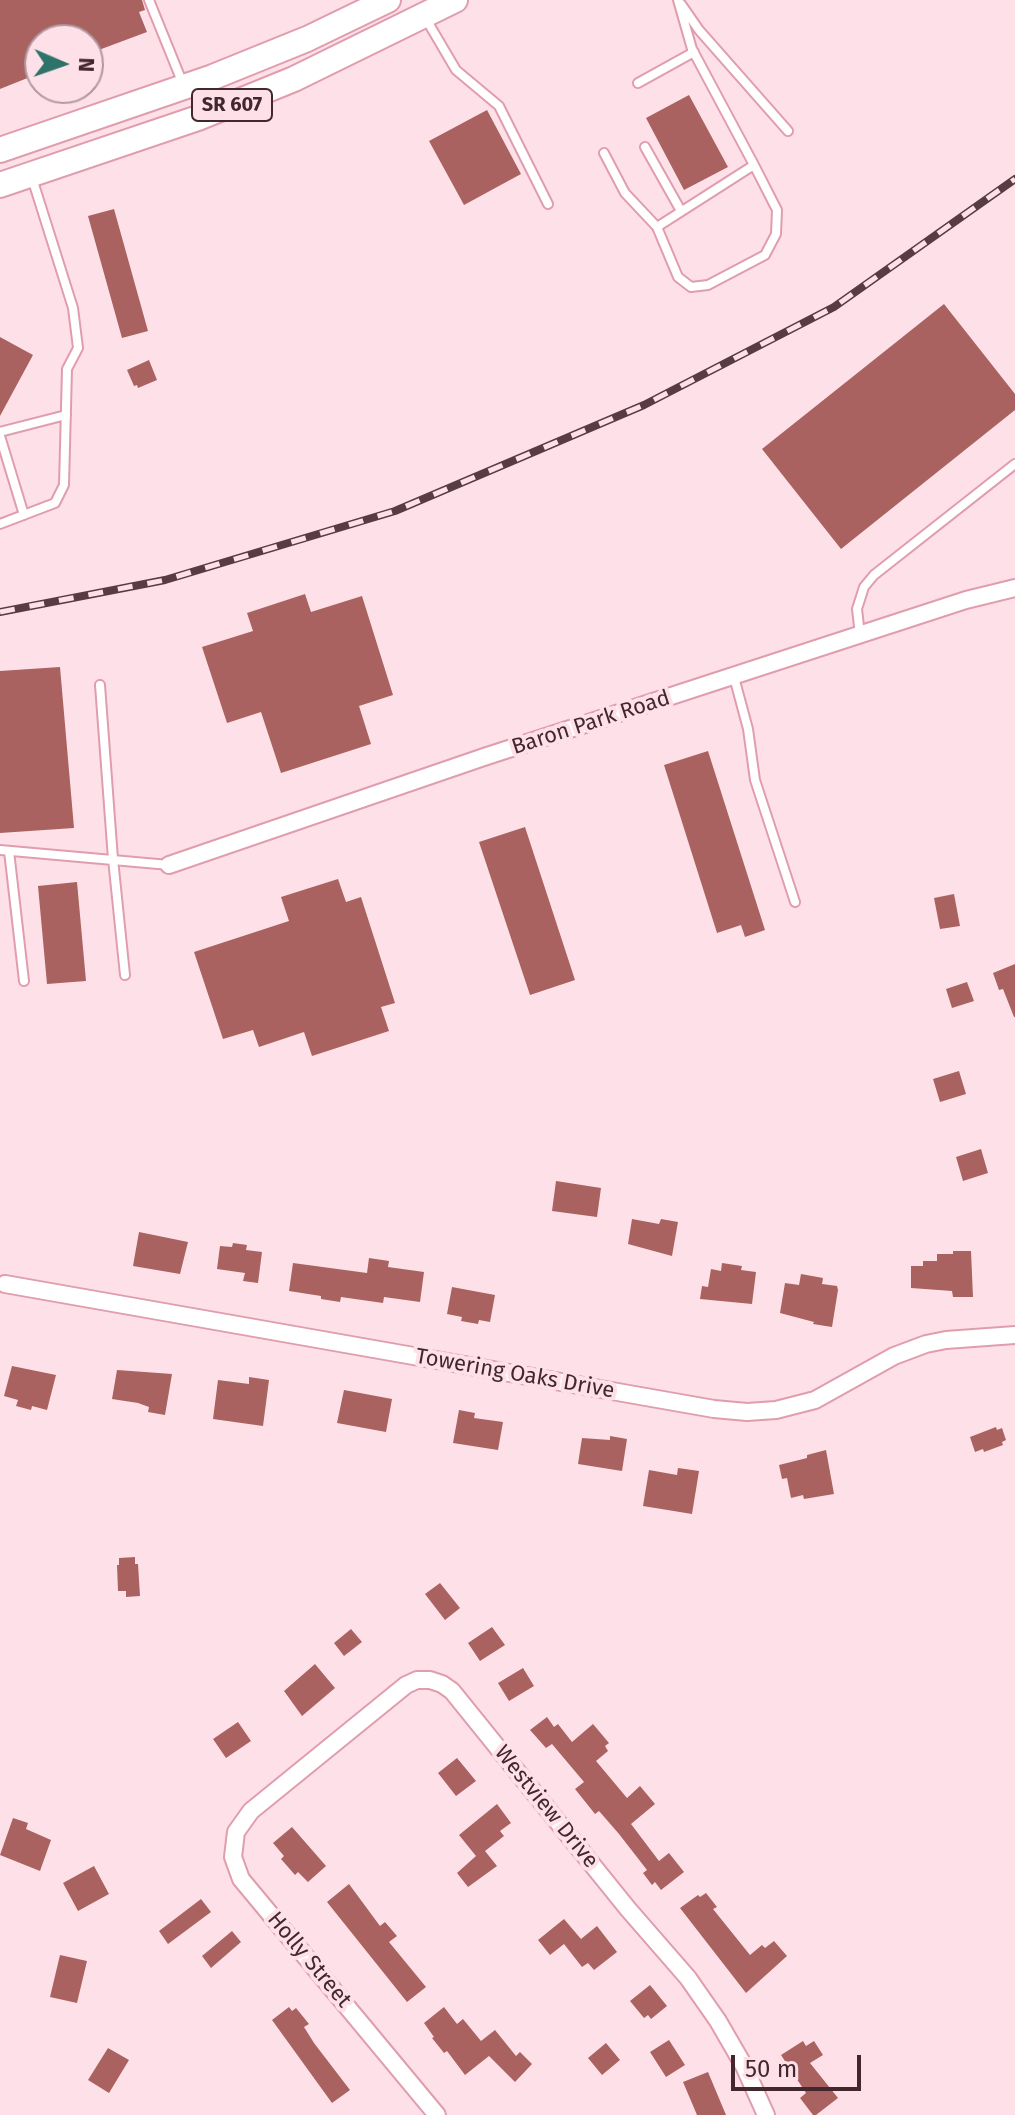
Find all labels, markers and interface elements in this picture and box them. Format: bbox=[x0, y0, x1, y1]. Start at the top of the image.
north arrow bbox=[24, 24, 104, 104]
text: N bbox=[73, 57, 100, 73]
road number: SR 607 bbox=[192, 89, 272, 121]
street label: Baron Park Road bbox=[509, 685, 673, 761]
street label: Towering Oaks Drive bbox=[414, 1344, 616, 1404]
street label: Westview Drive bbox=[488, 1740, 604, 1874]
street label: Holly Street bbox=[261, 1907, 357, 2013]
scale bar bbox=[735, 2039, 865, 2089]
text: 50 m bbox=[745, 2055, 797, 2083]

